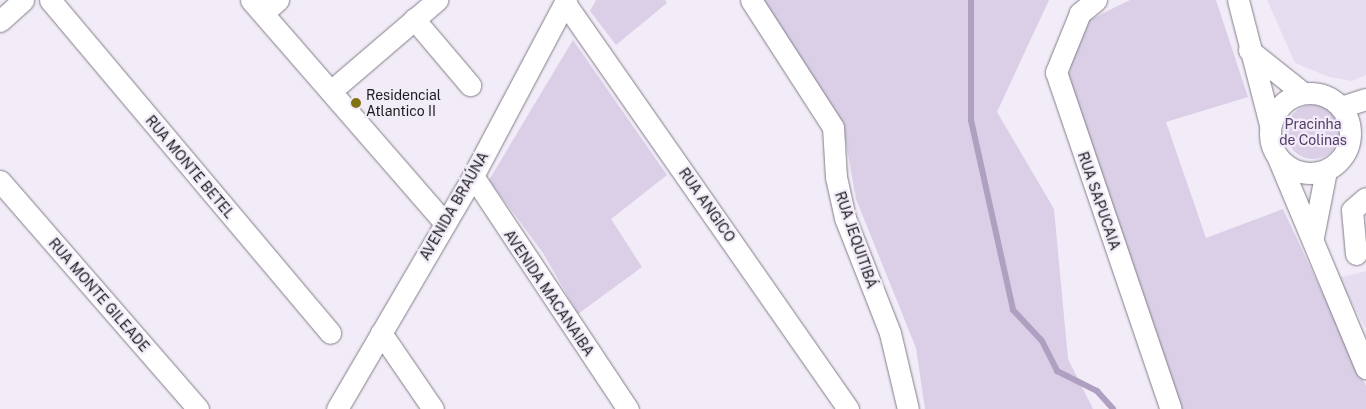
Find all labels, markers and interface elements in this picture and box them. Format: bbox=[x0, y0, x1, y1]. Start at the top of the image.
place label: Residencial Atlantico II bbox=[366, 87, 441, 120]
marker: Residencial Atlantico II bbox=[350, 97, 362, 109]
street label: RUA MONTE BETEL bbox=[142, 112, 238, 222]
park label: Pracinha de Colinas bbox=[1279, 116, 1347, 148]
street label: AVENIDA BRAÚNA bbox=[416, 149, 492, 263]
street label: RUA SAPUCAIA bbox=[1074, 150, 1124, 252]
street label: RUA ANGICO bbox=[675, 165, 739, 245]
street label: RUA JEQUITIBÁ bbox=[832, 189, 880, 291]
street label: AVENIDA MACANAIBA bbox=[500, 227, 598, 359]
street label: RUA MONTE GILEADE bbox=[45, 235, 153, 355]

